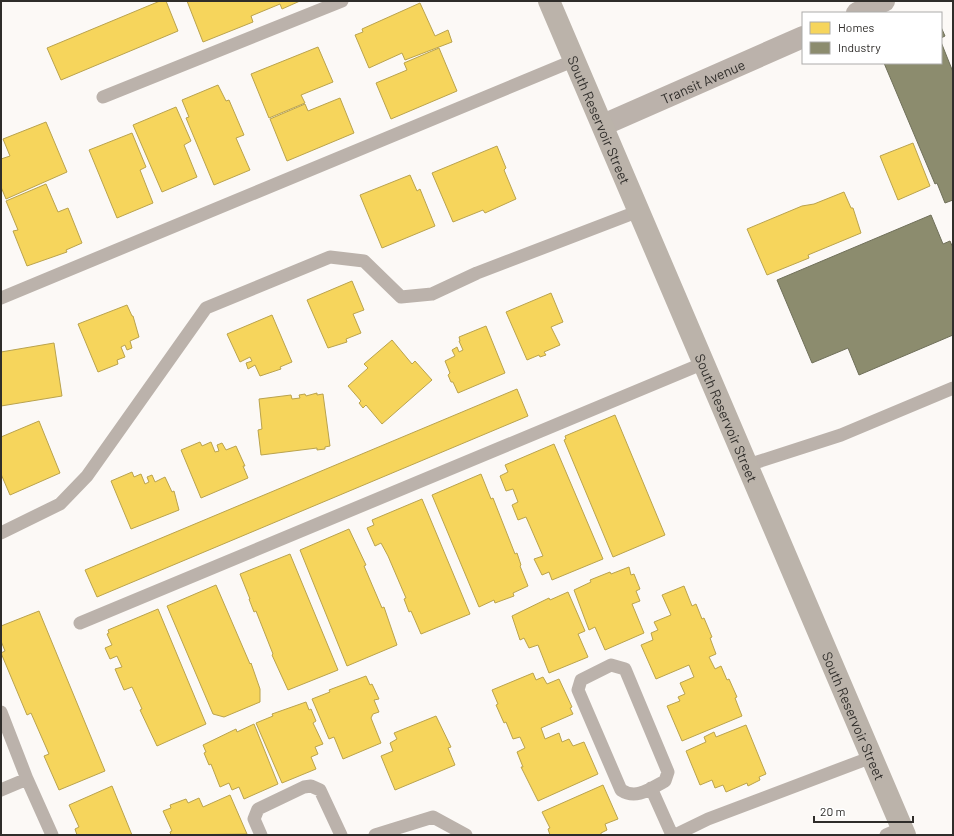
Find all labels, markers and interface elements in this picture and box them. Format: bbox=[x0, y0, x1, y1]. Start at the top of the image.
legend bbox=[802, 12, 942, 64]
text: Homes bbox=[838, 20, 875, 34]
text: Industry bbox=[838, 40, 881, 54]
street label: South Reservoir Street bbox=[565, 53, 635, 187]
street label: Transit Avenue bbox=[658, 55, 747, 107]
street label: South Reservoir Street bbox=[692, 351, 762, 485]
street label: South Reservoir Street bbox=[819, 649, 889, 783]
scale bar bbox=[814, 798, 913, 824]
text: 20 m bbox=[820, 804, 846, 818]

